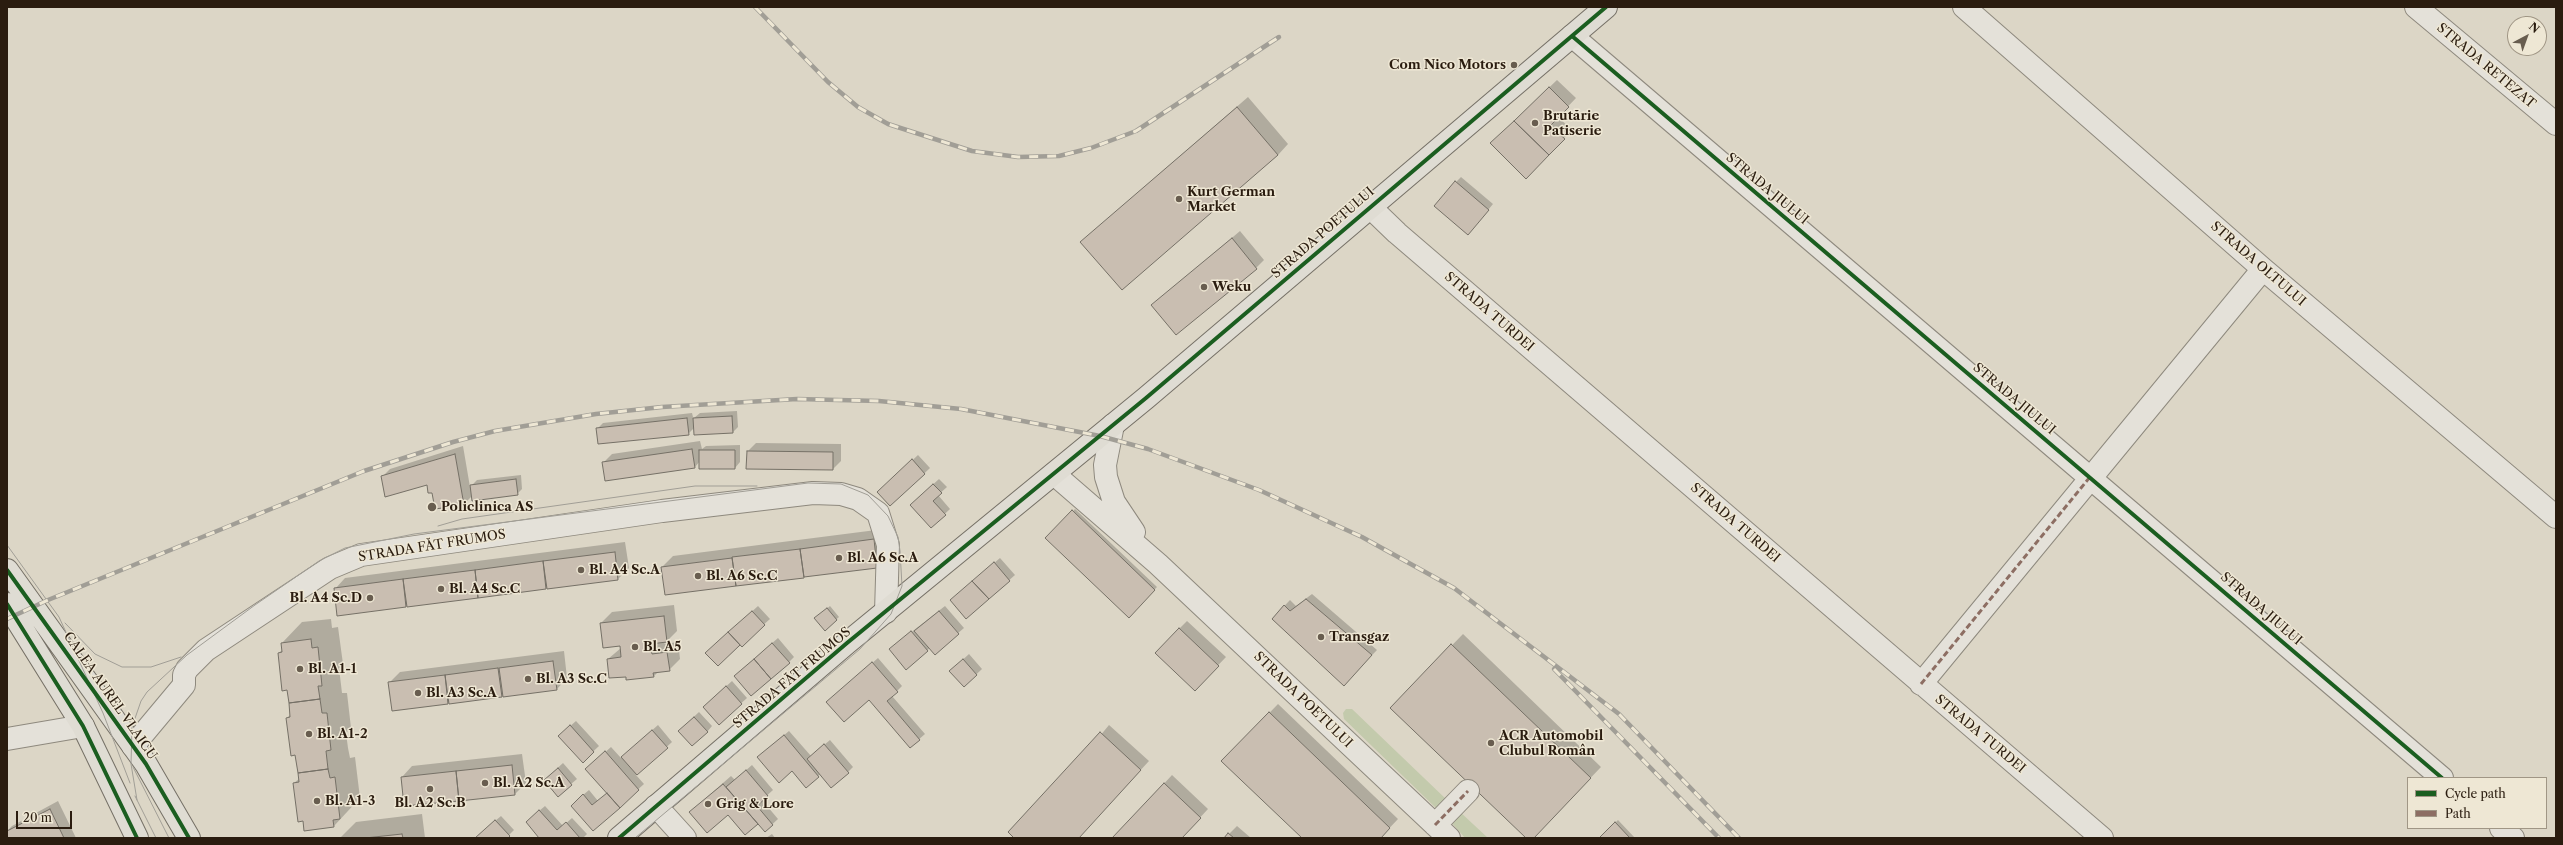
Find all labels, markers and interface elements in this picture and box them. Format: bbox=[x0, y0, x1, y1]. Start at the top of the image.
north arrow bbox=[2507, 16, 2547, 56]
text: N bbox=[2526, 19, 2542, 36]
street label: STRADA RETEZAT bbox=[2433, 20, 2539, 112]
place label: Com Nico Motors bbox=[1389, 57, 1506, 73]
marker: Com Nico Motors bbox=[1509, 60, 1519, 70]
place label: Brutărie Patiserie bbox=[1543, 108, 1602, 139]
marker: Brutărie Patiserie bbox=[1530, 118, 1540, 128]
street label: STRADA JIULUI bbox=[1723, 150, 1811, 228]
place label: Kurt German Market bbox=[1187, 184, 1275, 215]
street label: STRADA POETULUI bbox=[1268, 184, 1378, 282]
marker: Kurt German Market bbox=[1174, 194, 1184, 204]
street label: STRADA OLTULUI bbox=[2207, 218, 2309, 310]
street label: STRADA TURDEI bbox=[1441, 269, 1537, 355]
place label: Weku bbox=[1212, 279, 1251, 295]
marker: Weku bbox=[1199, 282, 1209, 292]
street label: STRADA JIULUI bbox=[1970, 360, 2058, 438]
street label: STRADA TURDEI bbox=[1687, 480, 1783, 566]
place label: Policlinica AS bbox=[441, 499, 533, 515]
marker: Policlinica AS bbox=[426, 501, 438, 513]
street label: STRADA FĂT FRUMOS bbox=[357, 527, 507, 565]
place label: Bl. A6 Sc.A bbox=[847, 550, 918, 566]
marker: Bl. A6 Sc.A bbox=[834, 553, 844, 563]
place label: Bl. A4 Sc.A bbox=[589, 562, 660, 578]
marker: Bl. A4 Sc.A bbox=[576, 565, 586, 575]
place label: Bl. A6 Sc.C bbox=[706, 568, 777, 584]
street label: STRADA JIULUI bbox=[2217, 569, 2305, 649]
marker: Bl. A6 Sc.C bbox=[693, 571, 703, 581]
place label: Bl. A4 Sc.C bbox=[449, 581, 520, 597]
marker: Bl. A4 Sc.C bbox=[436, 584, 446, 594]
place label: Bl. A4 Sc.D bbox=[290, 590, 362, 606]
marker: Bl. A4 Sc.D bbox=[365, 593, 375, 603]
street label: STRADA FĂT FRUMOS bbox=[730, 624, 854, 732]
street label: CALEA AUREL VLAICU bbox=[60, 629, 160, 763]
place label: Transgaz bbox=[1329, 629, 1389, 645]
marker: Transgaz bbox=[1316, 632, 1326, 642]
place label: Bl. A5 bbox=[643, 639, 681, 655]
marker: Bl. A5 bbox=[630, 642, 640, 652]
street label: STRADA POETULUI bbox=[1250, 649, 1356, 751]
place label: Bl. A1-1 bbox=[308, 661, 357, 677]
marker: Bl. A1-1 bbox=[295, 664, 305, 674]
place label: Bl. A3 Sc.C bbox=[536, 671, 607, 687]
marker: Bl. A3 Sc.C bbox=[523, 674, 533, 684]
place label: Bl. A3 Sc.A bbox=[426, 685, 497, 701]
marker: Bl. A3 Sc.A bbox=[413, 688, 423, 698]
street label: STRADA TURDEI bbox=[1932, 692, 2028, 776]
place label: Bl. A1-2 bbox=[317, 726, 368, 742]
place label: ACR Automobil Clubul Român bbox=[1499, 728, 1603, 759]
marker: Bl. A1-2 bbox=[304, 729, 314, 739]
marker: ACR Automobil Clubul Român bbox=[1486, 738, 1496, 748]
place label: Bl. A2 Sc.A bbox=[493, 775, 564, 791]
legend bbox=[2407, 777, 2547, 829]
marker: Bl. A2 Sc.A bbox=[480, 778, 490, 788]
marker: Bl. A2 Sc.B bbox=[425, 784, 435, 794]
text: Cycle path bbox=[2445, 786, 2506, 801]
place label: Bl. A1-3 bbox=[325, 793, 375, 809]
place label: Bl. A2 Sc.B bbox=[394, 795, 466, 811]
marker: Bl. A1-3 bbox=[312, 796, 322, 806]
place label: Grig & Lore bbox=[716, 796, 794, 812]
marker: Grig & Lore bbox=[703, 799, 713, 809]
scale bar bbox=[18, 803, 74, 829]
text: Path bbox=[2445, 806, 2471, 821]
text: 20 m bbox=[23, 810, 52, 825]

